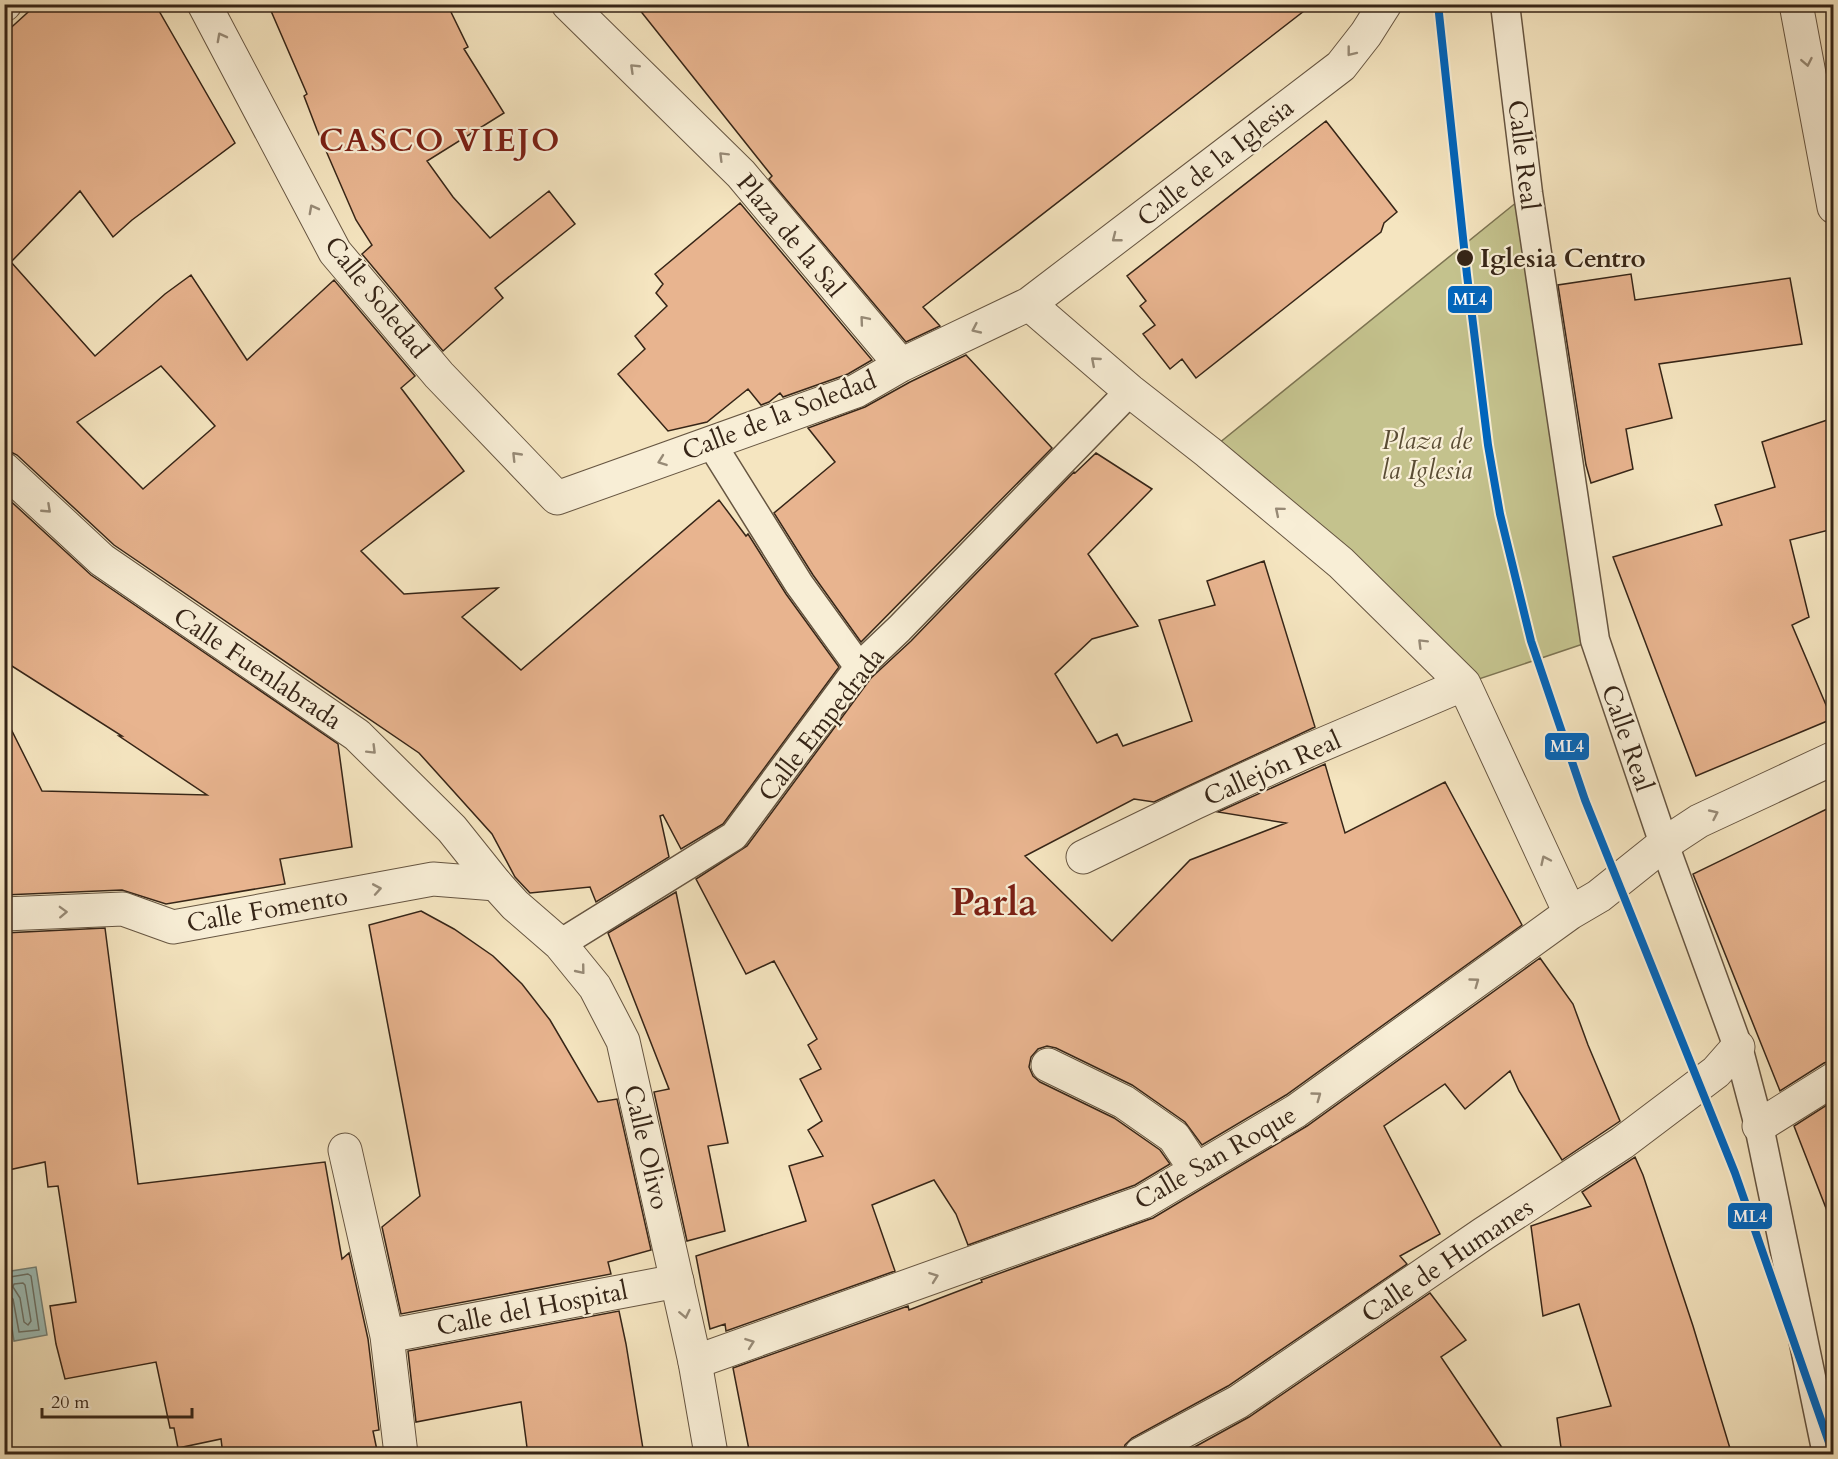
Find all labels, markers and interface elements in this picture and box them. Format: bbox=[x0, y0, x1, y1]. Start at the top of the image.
one-way arrow bbox=[217, 33, 228, 43]
one-way arrow bbox=[1348, 46, 1359, 57]
one-way arrow bbox=[1800, 57, 1813, 67]
one-way arrow bbox=[630, 65, 641, 76]
street label: Calle de la Iglesia bbox=[1130, 90, 1301, 235]
street label: Calle Real bbox=[1499, 98, 1548, 213]
district label: CASCO VIEJO bbox=[319, 119, 561, 163]
one-way arrow bbox=[720, 153, 731, 164]
street label: Plaza de la Sal bbox=[729, 166, 853, 305]
one-way arrow bbox=[308, 205, 320, 216]
street label: Calle Soledad bbox=[317, 229, 437, 366]
one-way arrow bbox=[1112, 231, 1123, 242]
place label: Iglesia Centro bbox=[1480, 241, 1646, 276]
marker: Iglesia Centro bbox=[1455, 248, 1475, 268]
line badge: ML4 bbox=[1447, 285, 1493, 314]
text: ML4 bbox=[1453, 289, 1487, 311]
one-way arrow bbox=[860, 316, 871, 327]
one-way arrow bbox=[972, 322, 983, 334]
one-way arrow bbox=[1092, 357, 1102, 368]
street label: Calle de la Soledad bbox=[677, 362, 881, 469]
park label: Plaza de la Iglesia bbox=[1382, 423, 1473, 488]
one-way arrow bbox=[513, 452, 524, 463]
one-way arrow bbox=[657, 453, 668, 466]
one-way arrow bbox=[40, 502, 51, 513]
one-way arrow bbox=[1275, 507, 1286, 518]
street label: Calle Fuenlabrada bbox=[167, 599, 349, 738]
one-way arrow bbox=[1419, 639, 1429, 650]
street label: Calle Empedrada bbox=[750, 640, 893, 809]
street label: Calle Real bbox=[1593, 680, 1662, 797]
street label: Callejón Real bbox=[1198, 722, 1347, 814]
line badge: ML4 bbox=[1544, 732, 1590, 761]
text: ML4 bbox=[1550, 736, 1584, 758]
one-way arrow bbox=[364, 742, 375, 753]
one-way arrow bbox=[1707, 810, 1718, 822]
one-way arrow bbox=[1541, 855, 1553, 866]
district label: Parla bbox=[951, 877, 1037, 929]
street label: Calle Fomento bbox=[184, 878, 350, 941]
one-way arrow bbox=[372, 883, 382, 896]
one-way arrow bbox=[58, 905, 67, 918]
one-way arrow bbox=[574, 963, 585, 974]
one-way arrow bbox=[1468, 978, 1479, 989]
street label: Calle Olivo bbox=[615, 1081, 678, 1213]
one-way arrow bbox=[1310, 1093, 1321, 1104]
street label: Calle San Roque bbox=[1128, 1097, 1302, 1218]
street label: Calle de Humanes bbox=[1354, 1190, 1540, 1331]
line badge: ML4 bbox=[1727, 1202, 1773, 1230]
text: ML4 bbox=[1733, 1206, 1767, 1228]
one-way arrow bbox=[928, 1272, 938, 1285]
street label: Calle del Hospital bbox=[434, 1273, 631, 1344]
one-way arrow bbox=[677, 1309, 690, 1319]
one-way arrow bbox=[744, 1337, 755, 1350]
scale bar bbox=[42, 1381, 192, 1419]
text: 20 m bbox=[51, 1390, 90, 1415]

